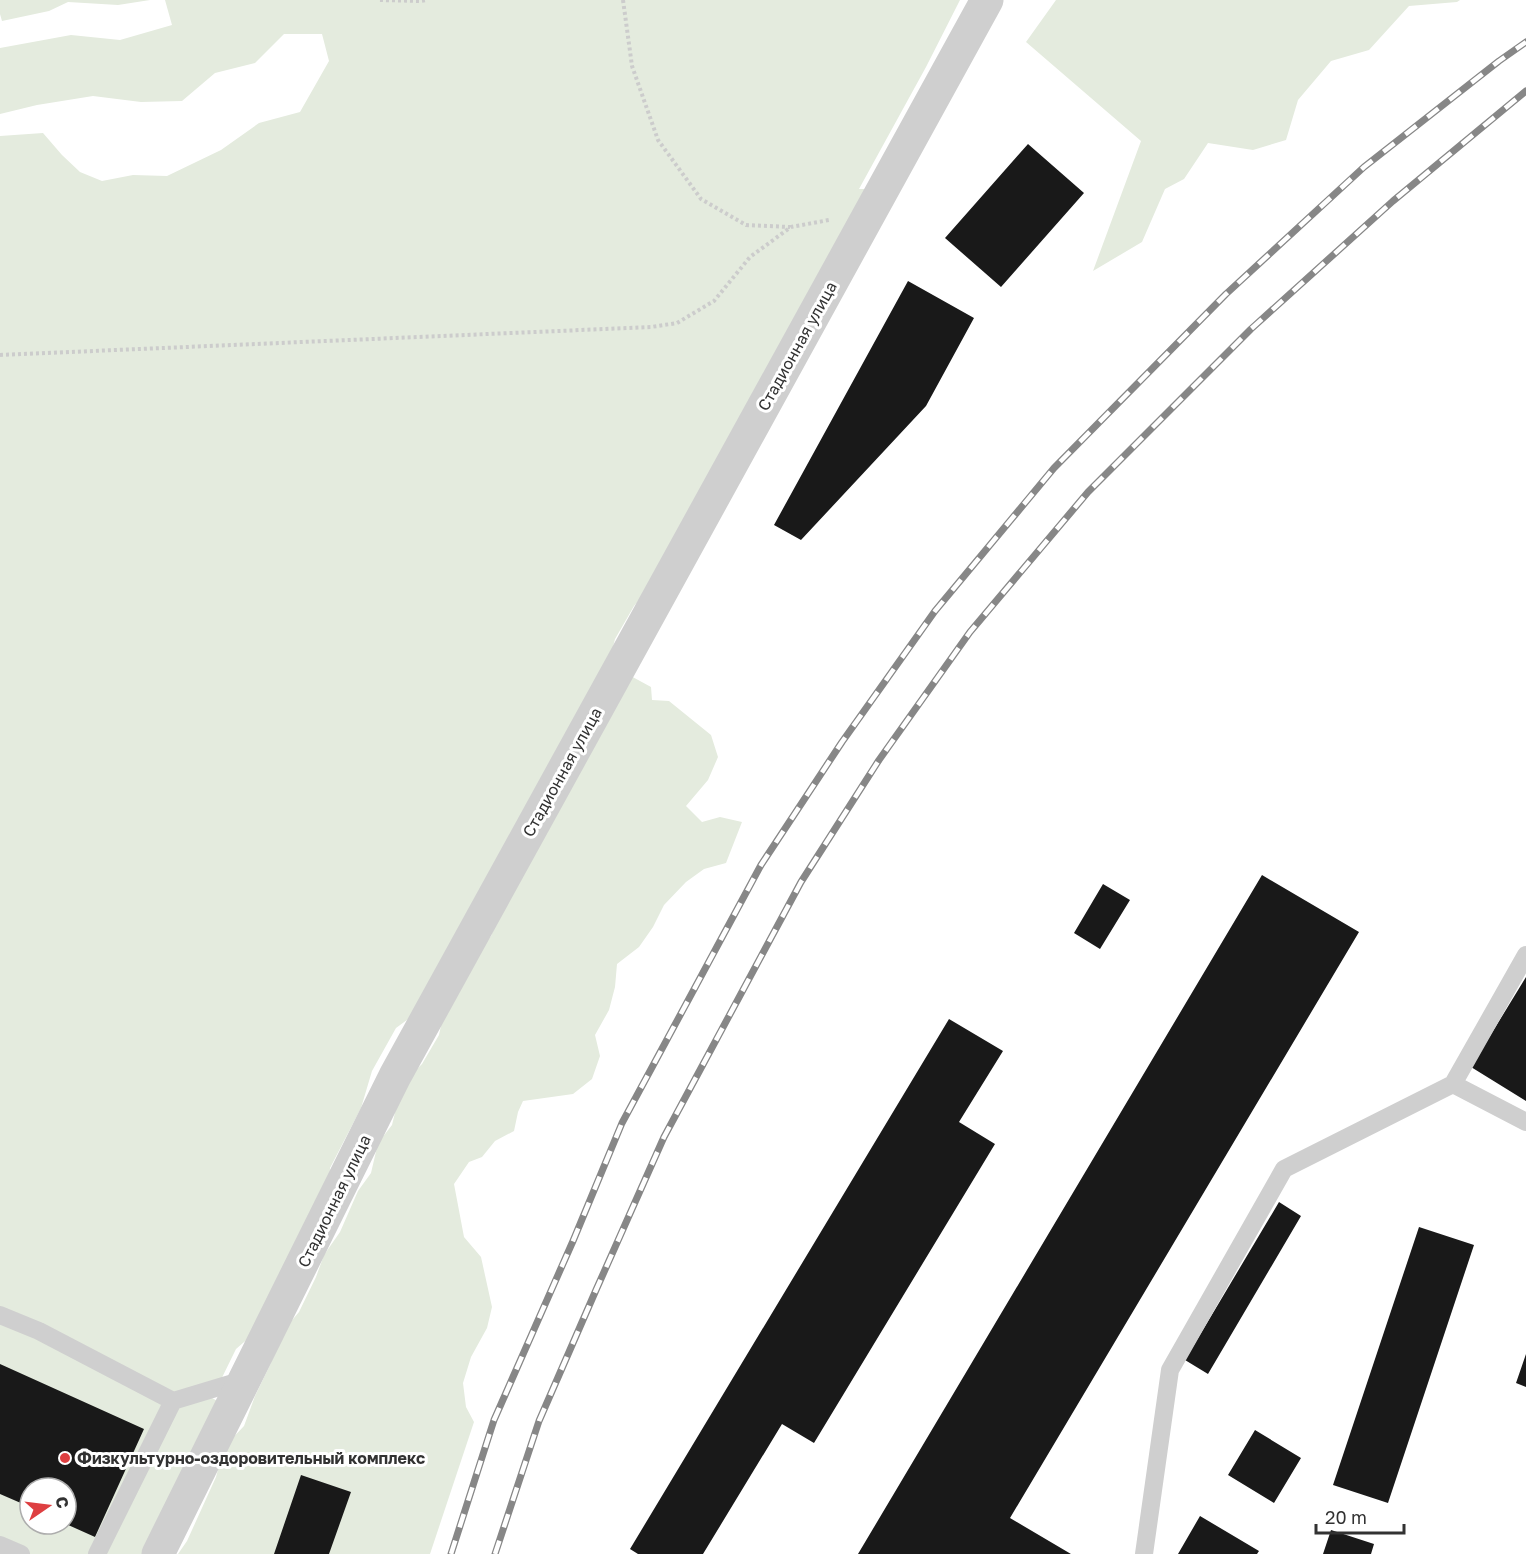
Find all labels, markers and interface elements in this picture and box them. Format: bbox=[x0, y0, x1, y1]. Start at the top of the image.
street label: Стадионная улица bbox=[753, 278, 841, 414]
street label: Стадионная улица bbox=[518, 704, 606, 840]
street label: Стадионная улица bbox=[293, 1131, 375, 1271]
place label: Физкультурно-оздоровительный комплекс bbox=[77, 1448, 425, 1468]
marker: Физкультурно-оздоровительный комплекс bbox=[58, 1451, 72, 1465]
north arrow bbox=[18, 1476, 78, 1536]
text: С bbox=[51, 1494, 74, 1510]
scale bar bbox=[1316, 1497, 1404, 1535]
text: 20 m bbox=[1325, 1506, 1367, 1528]

